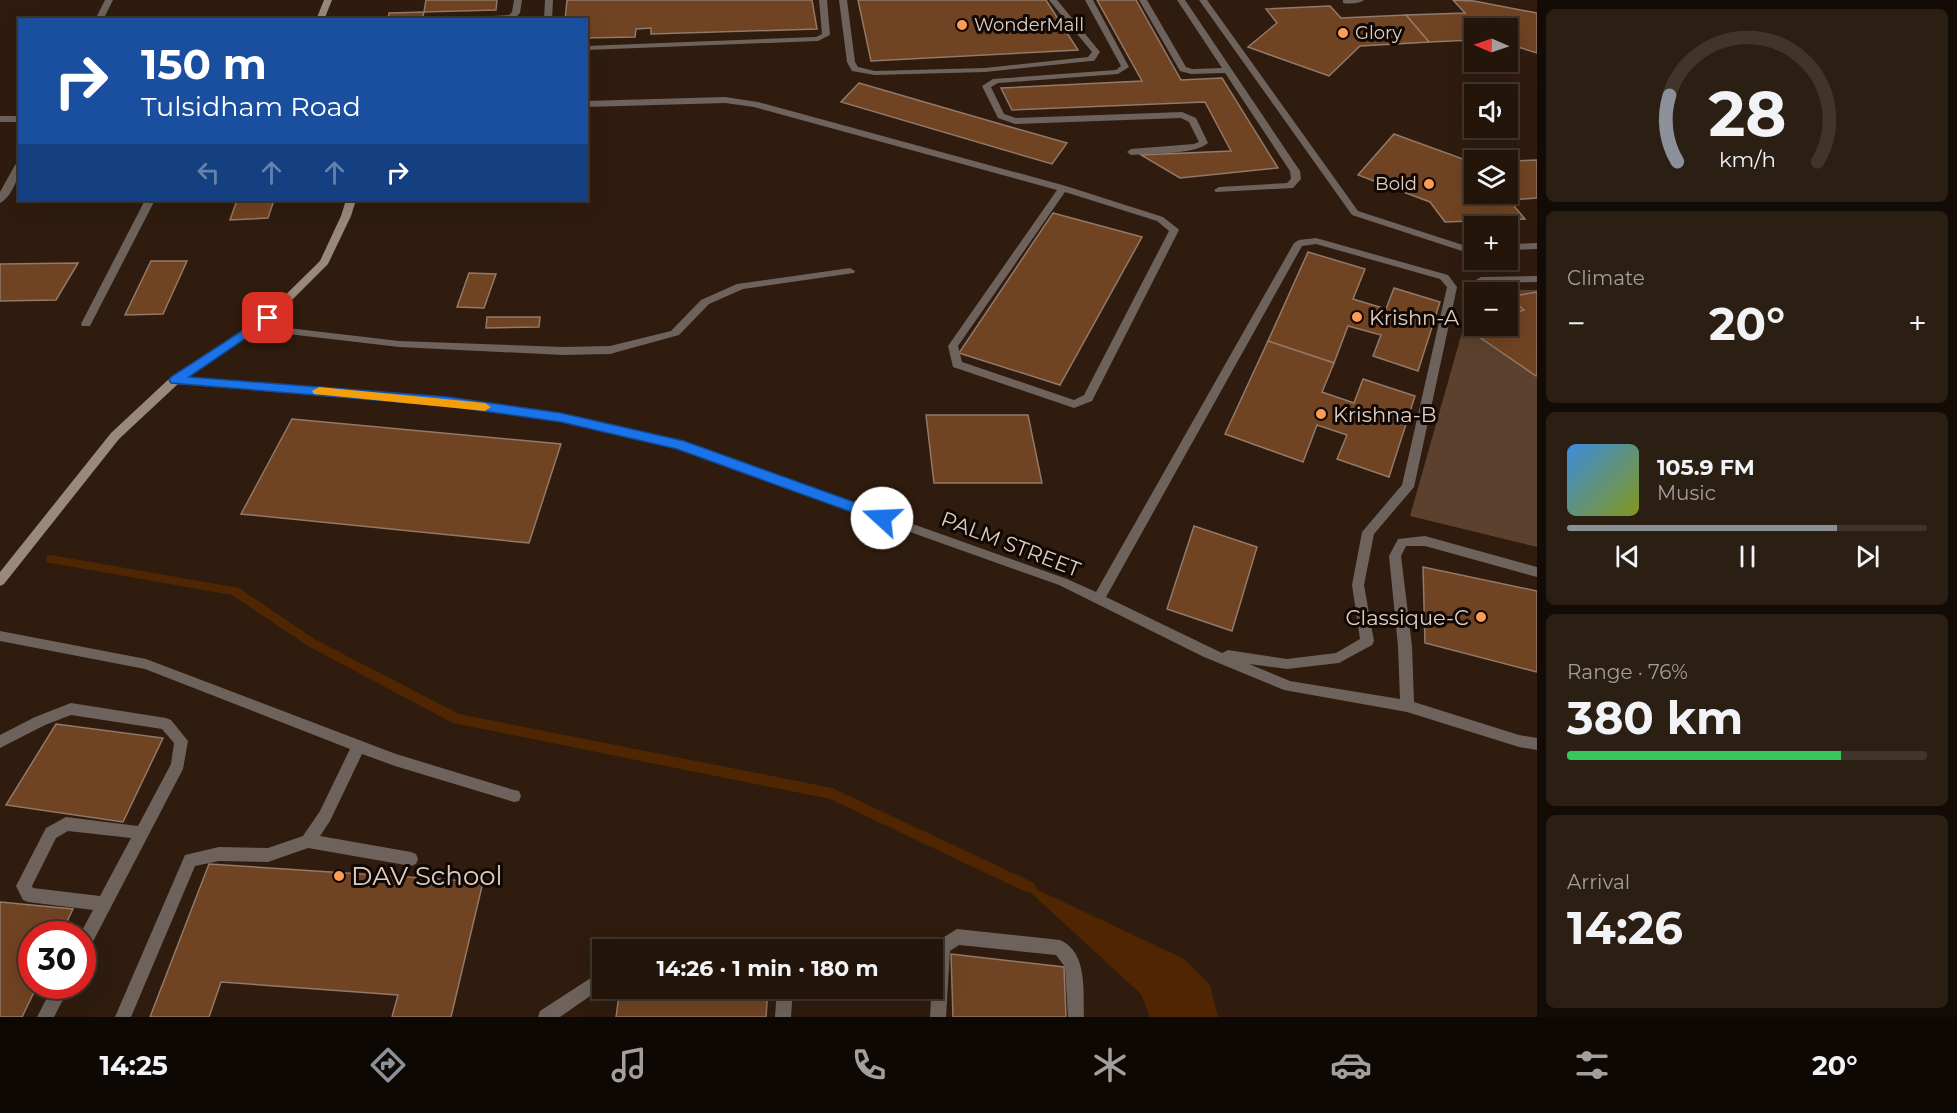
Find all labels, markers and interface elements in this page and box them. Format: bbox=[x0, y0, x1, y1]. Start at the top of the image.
place label: WonderMall bbox=[974, 14, 1084, 36]
marker: WonderMall bbox=[955, 18, 969, 32]
north arrow bbox=[1464, 18, 1518, 72]
map controls bbox=[1464, 18, 1518, 336]
place label: Glory bbox=[1355, 22, 1402, 44]
marker: Glory bbox=[1336, 26, 1350, 40]
text: 150 m bbox=[141, 38, 267, 90]
icon: right bbox=[42, 42, 120, 120]
text: 28 bbox=[1708, 76, 1786, 152]
button: sound bbox=[1464, 84, 1518, 138]
text: Tulsidham Road bbox=[141, 90, 361, 123]
text: km/h bbox=[1718, 147, 1776, 173]
button: layers bbox=[1464, 150, 1518, 204]
icon: left bbox=[192, 156, 225, 189]
icon: ahead bbox=[255, 156, 288, 189]
icon: ahead bbox=[318, 156, 351, 189]
icon: right bbox=[381, 156, 414, 189]
place label: Bold bbox=[1375, 173, 1417, 195]
marker: Bold bbox=[1422, 177, 1436, 191]
button: + bbox=[1464, 216, 1518, 270]
text: Climate bbox=[1567, 266, 1645, 290]
button: − bbox=[1464, 282, 1518, 336]
pin bbox=[242, 292, 293, 343]
text: 20° bbox=[1709, 296, 1785, 351]
icon: arrive bbox=[251, 301, 284, 334]
text: − bbox=[1567, 303, 1586, 343]
text: + bbox=[1908, 303, 1927, 343]
place label: Krishn-A bbox=[1369, 305, 1460, 330]
marker: Krishn-A bbox=[1350, 310, 1364, 324]
place label: Krishna-B bbox=[1333, 402, 1437, 427]
marker: Krishna-B bbox=[1314, 407, 1328, 421]
text: 105.9 FM bbox=[1657, 454, 1755, 481]
text: Music bbox=[1657, 481, 1716, 505]
position arrow bbox=[850, 486, 914, 550]
street label: PALM STREET bbox=[938, 506, 1084, 582]
icon: previous bbox=[1611, 540, 1644, 573]
icon: pause bbox=[1731, 540, 1764, 573]
icon: next bbox=[1851, 540, 1884, 573]
place label: Classique-C bbox=[1346, 605, 1469, 630]
marker: Classique-C bbox=[1474, 610, 1488, 624]
text: Range · 76% bbox=[1567, 660, 1688, 684]
text: 380 km bbox=[1567, 690, 1743, 745]
place label: DAV School bbox=[351, 860, 502, 892]
marker: DAV School bbox=[332, 869, 346, 883]
text: Arrival bbox=[1567, 870, 1630, 894]
text: 14:26 bbox=[1567, 900, 1683, 955]
speed limit sign: 30 bbox=[18, 921, 96, 999]
text: 14:26 · 1 min · 180 m bbox=[656, 955, 879, 982]
icon: directions bbox=[367, 1044, 409, 1086]
icon: music bbox=[608, 1044, 650, 1086]
icon: phone bbox=[848, 1044, 890, 1086]
icon: climate bbox=[1089, 1044, 1131, 1086]
icon: car bbox=[1330, 1044, 1372, 1086]
icon: filters bbox=[1571, 1044, 1613, 1086]
text: 14:25 bbox=[99, 1049, 168, 1082]
text: 20° bbox=[1812, 1049, 1857, 1082]

